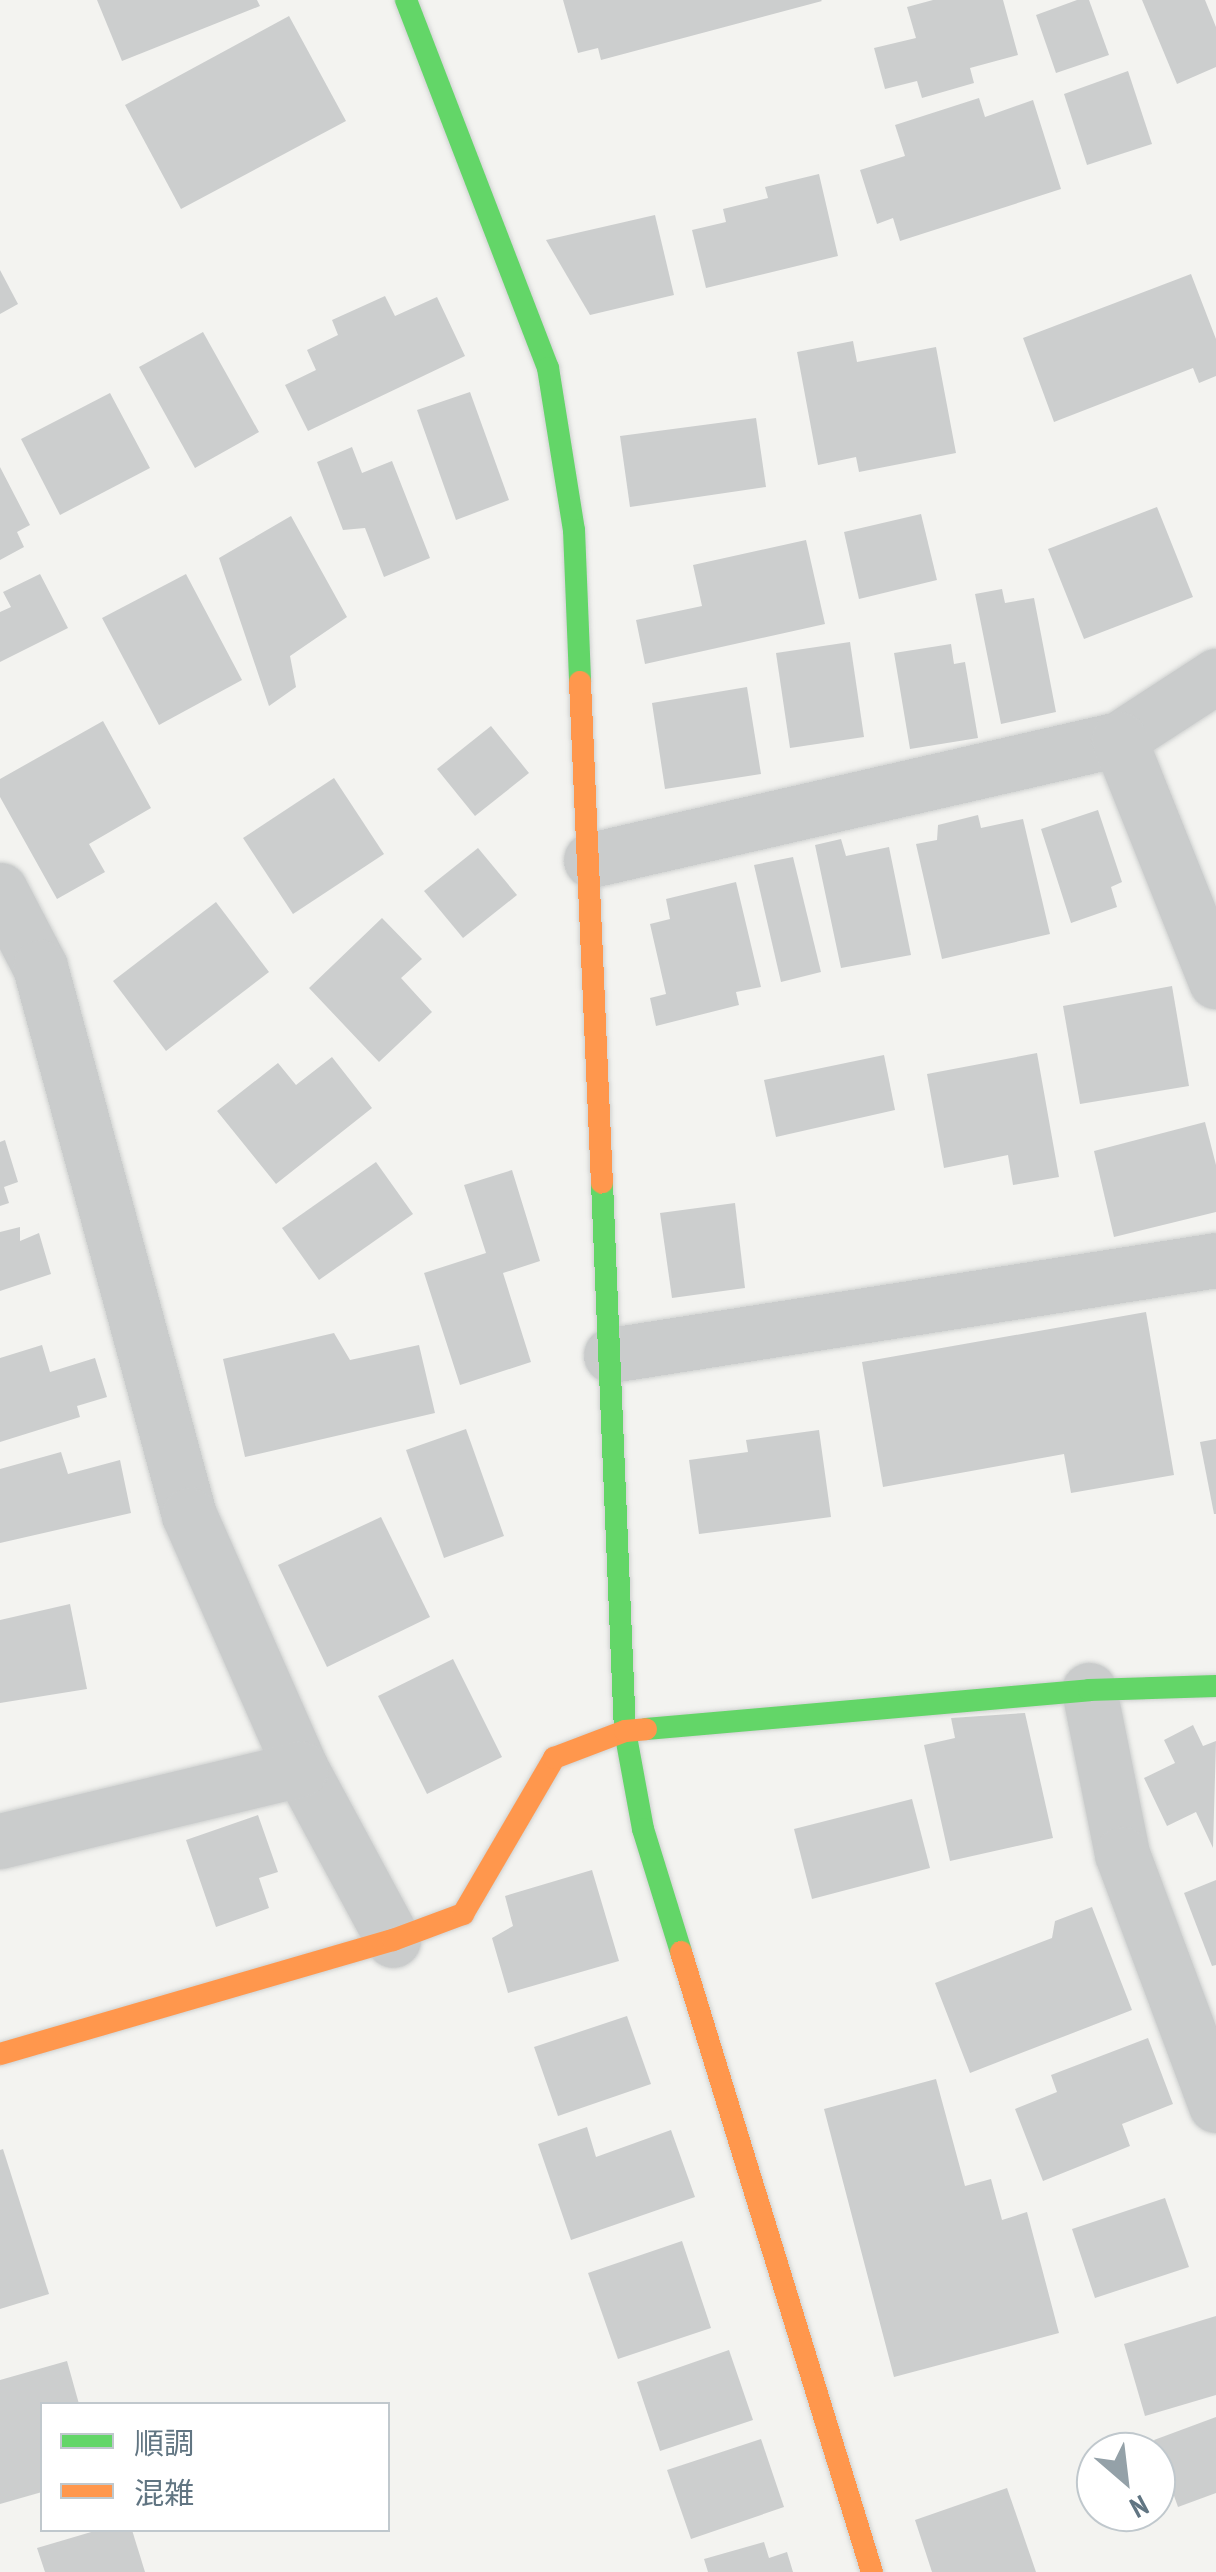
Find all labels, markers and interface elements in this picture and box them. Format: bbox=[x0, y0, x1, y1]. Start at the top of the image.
legend bbox=[40, 2402, 390, 2532]
text: 順調 bbox=[134, 2423, 194, 2462]
north arrow bbox=[1076, 2432, 1176, 2532]
text: 混雑 bbox=[134, 2473, 194, 2512]
text: N bbox=[1124, 2487, 1155, 2527]

